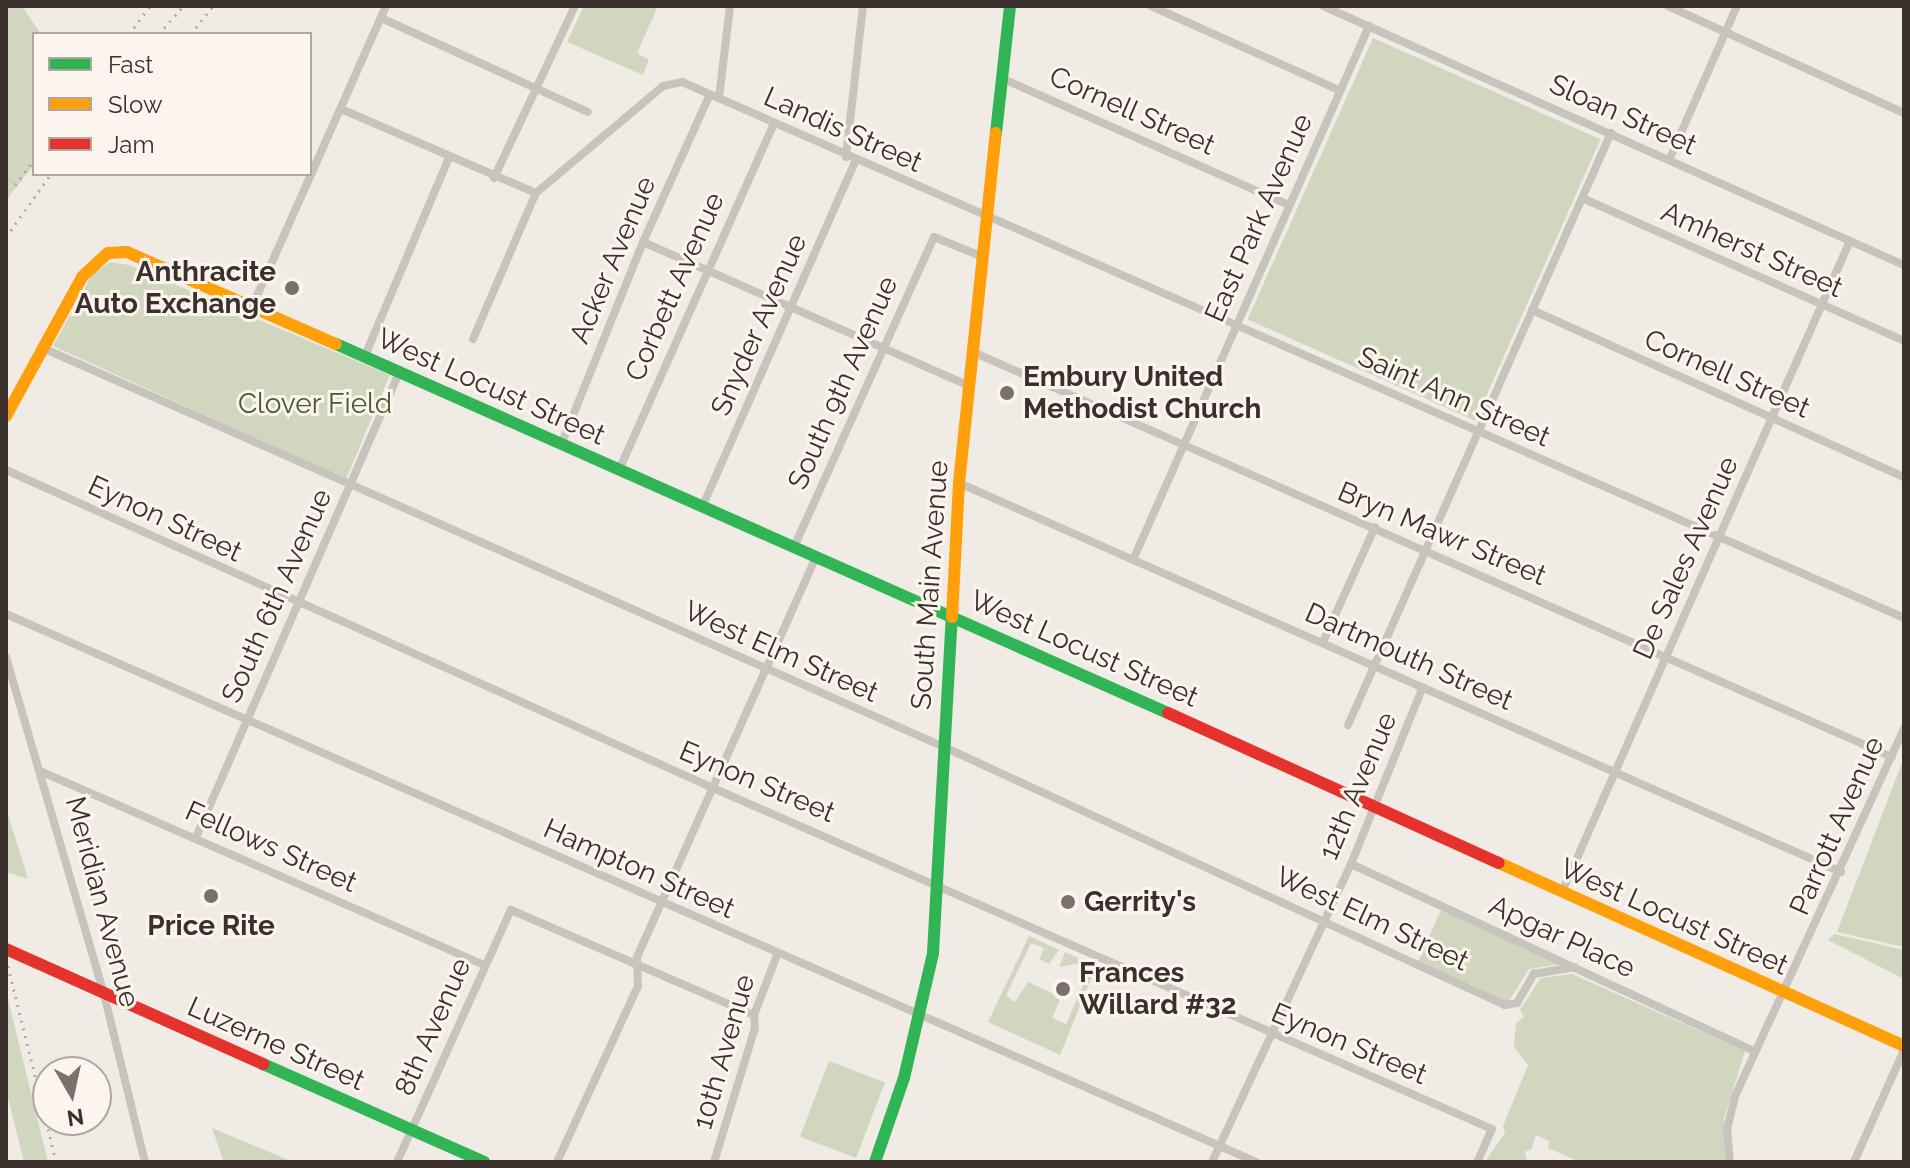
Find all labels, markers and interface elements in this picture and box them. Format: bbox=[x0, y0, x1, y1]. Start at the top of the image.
legend bbox=[32, 32, 312, 176]
text: Fast bbox=[108, 50, 153, 79]
street label: Cornell Street bbox=[1044, 59, 1220, 163]
street label: Sloan Street bbox=[1544, 68, 1702, 162]
street label: Landis Street bbox=[759, 80, 927, 180]
text: Slow bbox=[108, 90, 162, 119]
street label: East Park Avenue bbox=[1198, 108, 1320, 328]
text: Jam bbox=[108, 130, 154, 159]
street label: Acker Avenue bbox=[562, 171, 664, 349]
street label: Corbett Avenue bbox=[618, 187, 732, 387]
street label: Amherst Street bbox=[1656, 195, 1848, 305]
street label: Snyder Avenue bbox=[704, 228, 814, 422]
place label: Anthracite Auto Exchange bbox=[75, 255, 276, 321]
street label: South 9th Avenue bbox=[781, 271, 905, 495]
marker: Anthracite Auto Exchange bbox=[283, 279, 301, 297]
street label: West Locust Street bbox=[372, 322, 610, 452]
street label: Cornell Street bbox=[1639, 322, 1815, 426]
street label: Saint Ann Street bbox=[1352, 339, 1556, 455]
place label: Embury United Methodist Church bbox=[1023, 360, 1261, 426]
marker: Embury United Methodist Church bbox=[998, 384, 1016, 402]
park label: Clover Field bbox=[238, 387, 392, 421]
street label: De Sales Avenue bbox=[1626, 451, 1746, 665]
street label: South Main Avenue bbox=[904, 459, 956, 711]
street label: Eynon Street bbox=[83, 469, 247, 569]
street label: Bryn Mawr Street bbox=[1332, 475, 1552, 593]
street label: South 6th Avenue bbox=[215, 484, 339, 708]
street label: West Locust Street bbox=[965, 584, 1203, 714]
street label: West Elm Street bbox=[679, 594, 883, 710]
street label: Dartmouth Street bbox=[1300, 596, 1518, 718]
street label: 12th Avenue bbox=[1312, 707, 1404, 865]
street label: Parrott Avenue bbox=[1783, 731, 1891, 921]
street label: Eynon Street bbox=[674, 734, 840, 830]
street label: Meridian Avenue bbox=[58, 793, 146, 1011]
street label: Fellows Street bbox=[180, 794, 362, 900]
street label: Hampton Street bbox=[538, 812, 740, 926]
street label: West Locust Street bbox=[1555, 852, 1793, 982]
street label: West Elm Street bbox=[1270, 860, 1474, 978]
place label: Gerrity's bbox=[1084, 885, 1196, 919]
marker: Price Rite bbox=[202, 887, 220, 905]
street label: Apgar Place bbox=[1483, 888, 1641, 986]
marker: Gerrity's bbox=[1059, 893, 1077, 911]
place label: Price Rite bbox=[147, 909, 275, 943]
street label: 8th Avenue bbox=[388, 953, 478, 1101]
place label: Frances Willard #32 bbox=[1079, 956, 1237, 1022]
street label: 10th Avenue bbox=[686, 970, 762, 1134]
marker: Frances Willard #32 bbox=[1054, 980, 1072, 998]
street label: Luzerne Street bbox=[182, 990, 370, 1098]
street label: Eynon Street bbox=[1266, 996, 1432, 1092]
north arrow bbox=[32, 1056, 112, 1136]
text: N bbox=[65, 1104, 86, 1132]

